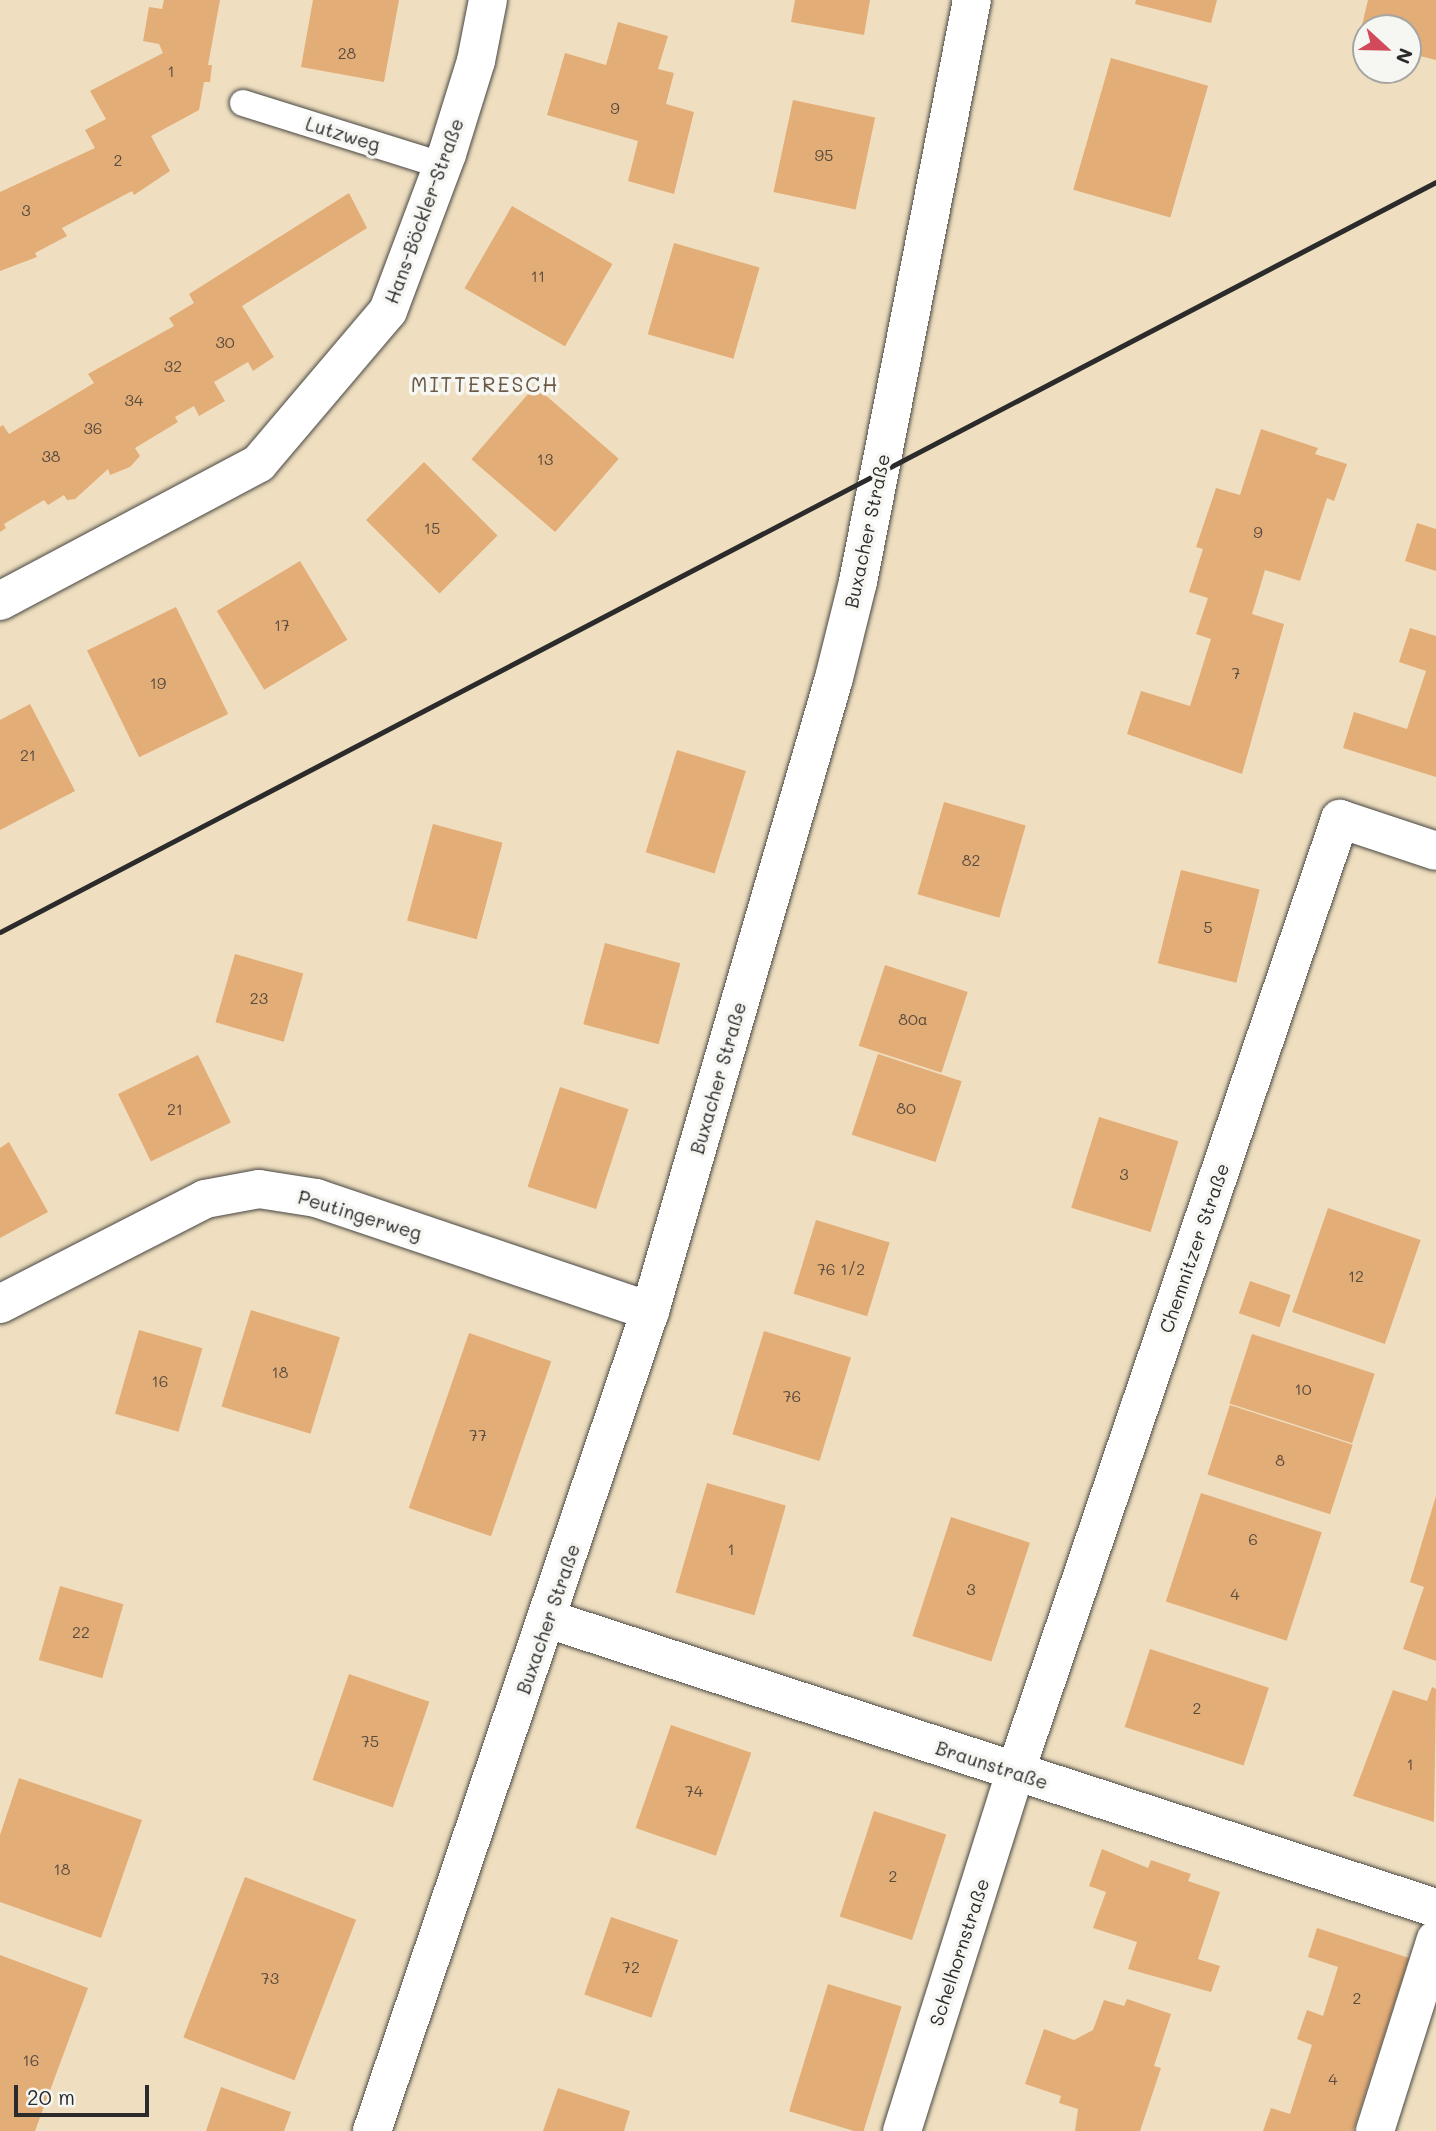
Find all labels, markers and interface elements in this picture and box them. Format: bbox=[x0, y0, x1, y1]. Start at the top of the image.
north arrow bbox=[1352, 14, 1422, 84]
house number: 28 bbox=[338, 43, 356, 63]
text: N bbox=[1391, 45, 1419, 68]
house number: 1 bbox=[167, 61, 175, 81]
house number: 9 bbox=[610, 98, 620, 118]
street label: Lutzweg bbox=[303, 112, 383, 156]
street label: Hans-Böckler-Straße bbox=[380, 115, 468, 307]
house number: 95 bbox=[815, 145, 833, 165]
house number: 2 bbox=[114, 150, 122, 170]
house number: 3 bbox=[21, 200, 31, 220]
house number: 11 bbox=[531, 266, 545, 286]
house number: 30 bbox=[215, 332, 235, 352]
house number: 32 bbox=[164, 356, 182, 376]
district label: MITTERESCH bbox=[412, 371, 558, 397]
house number: 34 bbox=[125, 390, 143, 410]
house number: 36 bbox=[83, 418, 103, 438]
house number: 38 bbox=[41, 446, 61, 466]
house number: 13 bbox=[537, 449, 553, 469]
street label: Buxacher Straße bbox=[840, 452, 894, 610]
house number: 15 bbox=[424, 518, 440, 538]
house number: 9 bbox=[1253, 522, 1263, 542]
house number: 17 bbox=[274, 615, 290, 635]
house number: 7 bbox=[1232, 663, 1240, 683]
house number: 19 bbox=[150, 673, 166, 693]
house number: 21 bbox=[20, 745, 36, 765]
house number: 82 bbox=[962, 850, 980, 870]
house number: 5 bbox=[1203, 917, 1213, 937]
house number: 23 bbox=[250, 988, 268, 1008]
street label: Buxacher Straße bbox=[685, 999, 751, 1157]
house number: 80a bbox=[898, 1009, 928, 1029]
house number: 80 bbox=[896, 1098, 916, 1118]
house number: 21 bbox=[167, 1099, 183, 1119]
street label: Chemnitzer Straße bbox=[1154, 1160, 1234, 1336]
house number: 3 bbox=[1119, 1164, 1129, 1184]
street label: Peutingerweg bbox=[295, 1185, 425, 1245]
house number: 76 1/2 bbox=[817, 1259, 865, 1279]
house number: 12 bbox=[1348, 1266, 1364, 1286]
house number: 18 bbox=[272, 1362, 288, 1382]
house number: 16 bbox=[152, 1371, 168, 1391]
house number: 10 bbox=[1294, 1379, 1312, 1399]
house number: 76 bbox=[783, 1386, 801, 1406]
house number: 77 bbox=[469, 1425, 487, 1445]
house number: 8 bbox=[1275, 1450, 1285, 1470]
house number: 6 bbox=[1248, 1529, 1258, 1549]
house number: 1 bbox=[727, 1539, 735, 1559]
street label: Buxacher Straße bbox=[512, 1541, 584, 1697]
house number: 3 bbox=[966, 1579, 976, 1599]
house number: 4 bbox=[1230, 1584, 1240, 1604]
house number: 22 bbox=[72, 1622, 90, 1642]
house number: 2 bbox=[1193, 1698, 1201, 1718]
house number: 75 bbox=[361, 1731, 379, 1751]
street label: Braunstraße bbox=[933, 1736, 1051, 1794]
house number: 1 bbox=[1406, 1754, 1414, 1774]
house number: 74 bbox=[685, 1781, 703, 1801]
house number: 18 bbox=[54, 1859, 70, 1879]
house number: 2 bbox=[889, 1866, 897, 1886]
street label: Schelhornstraße bbox=[924, 1875, 994, 2029]
house number: 72 bbox=[622, 1957, 640, 1977]
house number: 73 bbox=[261, 1968, 279, 1988]
house number: 2 bbox=[1353, 1988, 1361, 2008]
house number: 16 bbox=[23, 2050, 39, 2070]
house number: 4 bbox=[1328, 2069, 1338, 2089]
scale bar bbox=[18, 2072, 152, 2116]
text: 20 m bbox=[27, 2083, 75, 2110]

